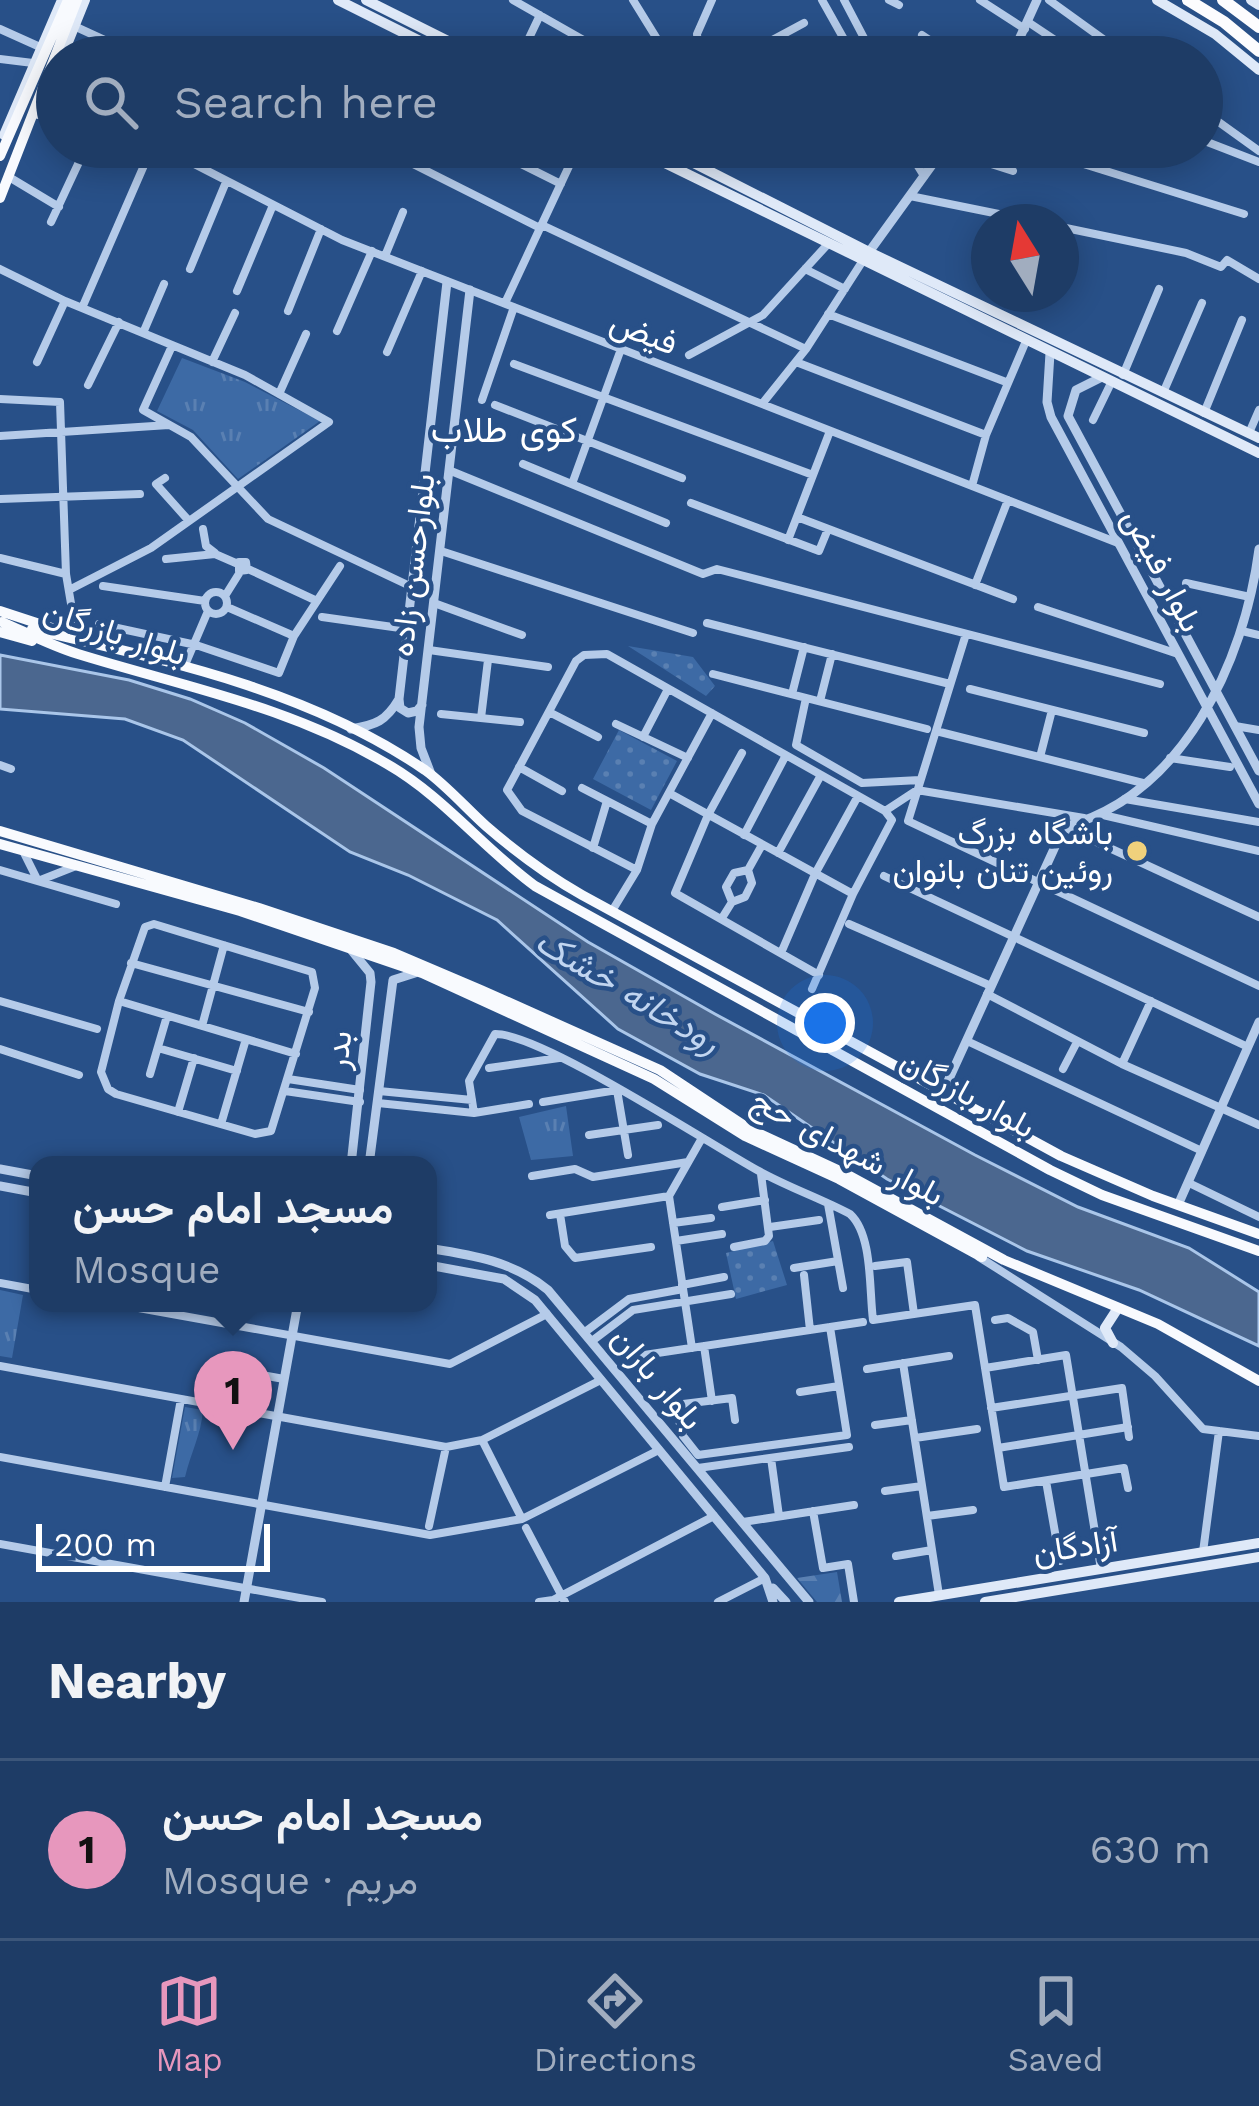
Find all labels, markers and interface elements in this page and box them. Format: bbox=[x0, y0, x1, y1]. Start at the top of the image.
search box bbox=[36, 36, 1223, 168]
icon: search bbox=[78, 69, 144, 135]
text: Search here bbox=[174, 76, 438, 129]
north arrow bbox=[971, 204, 1079, 312]
street label: فیض bbox=[605, 301, 683, 363]
district label: کوی طلاب bbox=[431, 409, 577, 452]
street label: بلوارحسن زاده bbox=[381, 471, 444, 659]
street label: بلوار فیض bbox=[1113, 502, 1212, 639]
street label: بلوار بازرگان bbox=[38, 591, 191, 674]
place label: باشگاه بزرگ روئین تنان بانوان bbox=[893, 813, 1113, 891]
marker: باشگاه بزرگ روئین تنان بانوان bbox=[1124, 838, 1150, 864]
water label: رودخانه خشک bbox=[528, 919, 728, 1063]
your location bbox=[795, 993, 855, 1053]
street label: بدر bbox=[316, 1029, 360, 1072]
street label: بلوار بازرگان bbox=[893, 1040, 1042, 1147]
street label: بلوار شهدای حج bbox=[744, 1080, 951, 1217]
popup bbox=[29, 1156, 437, 1312]
text: مسجد امام حسن bbox=[73, 1181, 393, 1234]
text: Mosque bbox=[73, 1247, 221, 1292]
street label: بلوار باران bbox=[603, 1319, 712, 1438]
pin: 1 bbox=[194, 1351, 272, 1450]
scale bar bbox=[36, 1518, 270, 1571]
street label: آزادگان bbox=[1030, 1520, 1123, 1573]
text: 200 m bbox=[54, 1525, 157, 1564]
text: Nearby bbox=[48, 1651, 226, 1710]
text: مسجد امام حسن bbox=[162, 1788, 483, 1841]
text: 1 bbox=[79, 1827, 95, 1872]
text: 630 m bbox=[1090, 1827, 1211, 1872]
text: Mosque · مریم bbox=[162, 1858, 418, 1903]
tab: Map bbox=[155, 1968, 223, 2079]
tab: Directions bbox=[534, 1968, 697, 2079]
tab: Saved bbox=[1008, 1968, 1104, 2079]

